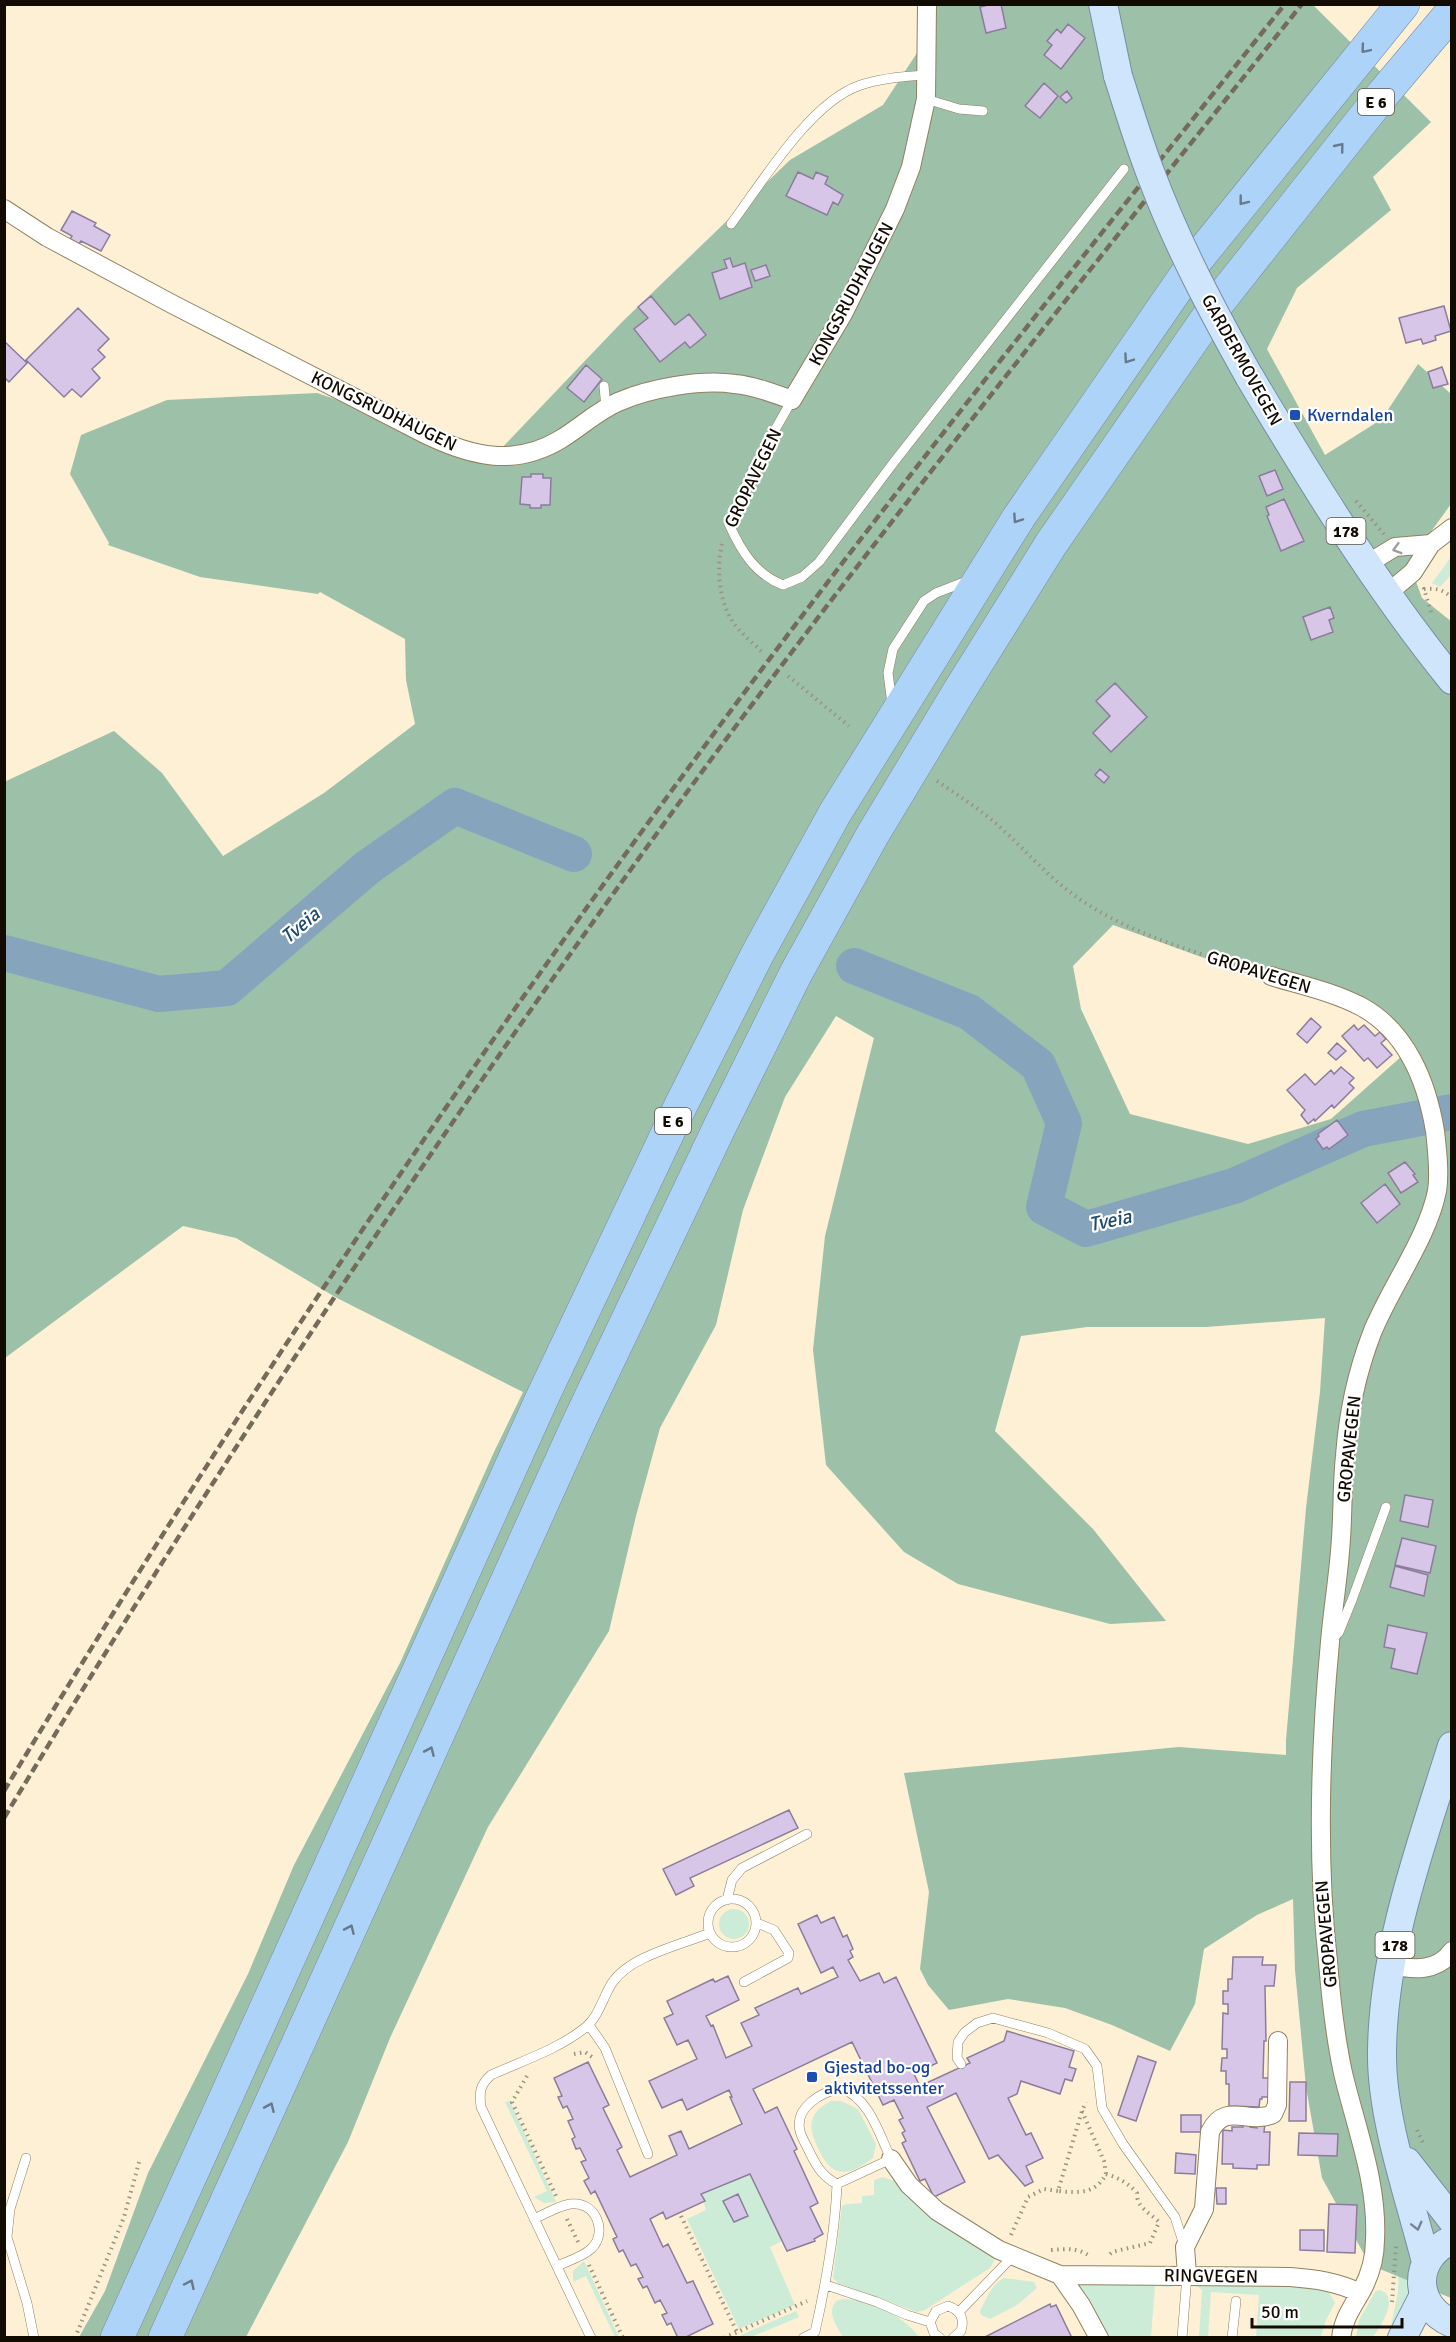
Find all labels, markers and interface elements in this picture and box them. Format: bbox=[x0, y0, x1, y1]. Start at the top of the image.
one-way arrow bbox=[1361, 42, 1372, 53]
road number: E 6 bbox=[1358, 89, 1394, 115]
one-way arrow bbox=[1332, 143, 1343, 154]
one-way arrow bbox=[1239, 194, 1250, 205]
street label: KONGSRUDHAUGEN bbox=[804, 219, 898, 369]
street label: GARDERMOVEGEN bbox=[1197, 291, 1287, 429]
one-way arrow bbox=[1124, 352, 1135, 363]
street label: KONGSRUDHAUGEN bbox=[308, 366, 460, 456]
place label: Kverndalen bbox=[1307, 404, 1393, 426]
marker: Kverndalen bbox=[1288, 408, 1302, 422]
street label: GROPAVEGEN bbox=[720, 425, 786, 531]
one-way arrow bbox=[1013, 513, 1024, 524]
road number: 178 bbox=[1326, 518, 1366, 544]
one-way arrow bbox=[1393, 541, 1403, 554]
water label: Tveia bbox=[276, 901, 326, 949]
street label: GROPAVEGEN bbox=[1204, 946, 1314, 998]
road number: E 6 bbox=[655, 1108, 691, 1134]
water label: Tveia bbox=[1086, 1204, 1135, 1237]
street label: GROPAVEGEN bbox=[1332, 1394, 1366, 1504]
one-way arrow bbox=[423, 1746, 435, 1757]
street label: GROPAVEGEN bbox=[1310, 1879, 1342, 1989]
one-way arrow bbox=[343, 1924, 355, 1935]
road number: 178 bbox=[1376, 1932, 1414, 1958]
place label: Gjestad bo-og aktivitetssenter bbox=[824, 2056, 944, 2099]
marker: Gjestad bo-og aktivitetssenter bbox=[805, 2070, 819, 2084]
one-way arrow bbox=[263, 2102, 275, 2113]
one-way arrow bbox=[1410, 2221, 1423, 2231]
street label: RINGVEGEN bbox=[1164, 2264, 1258, 2288]
one-way arrow bbox=[182, 2280, 194, 2291]
scale bar bbox=[1252, 2291, 1402, 2329]
text: 50 m bbox=[1261, 2301, 1299, 2323]

